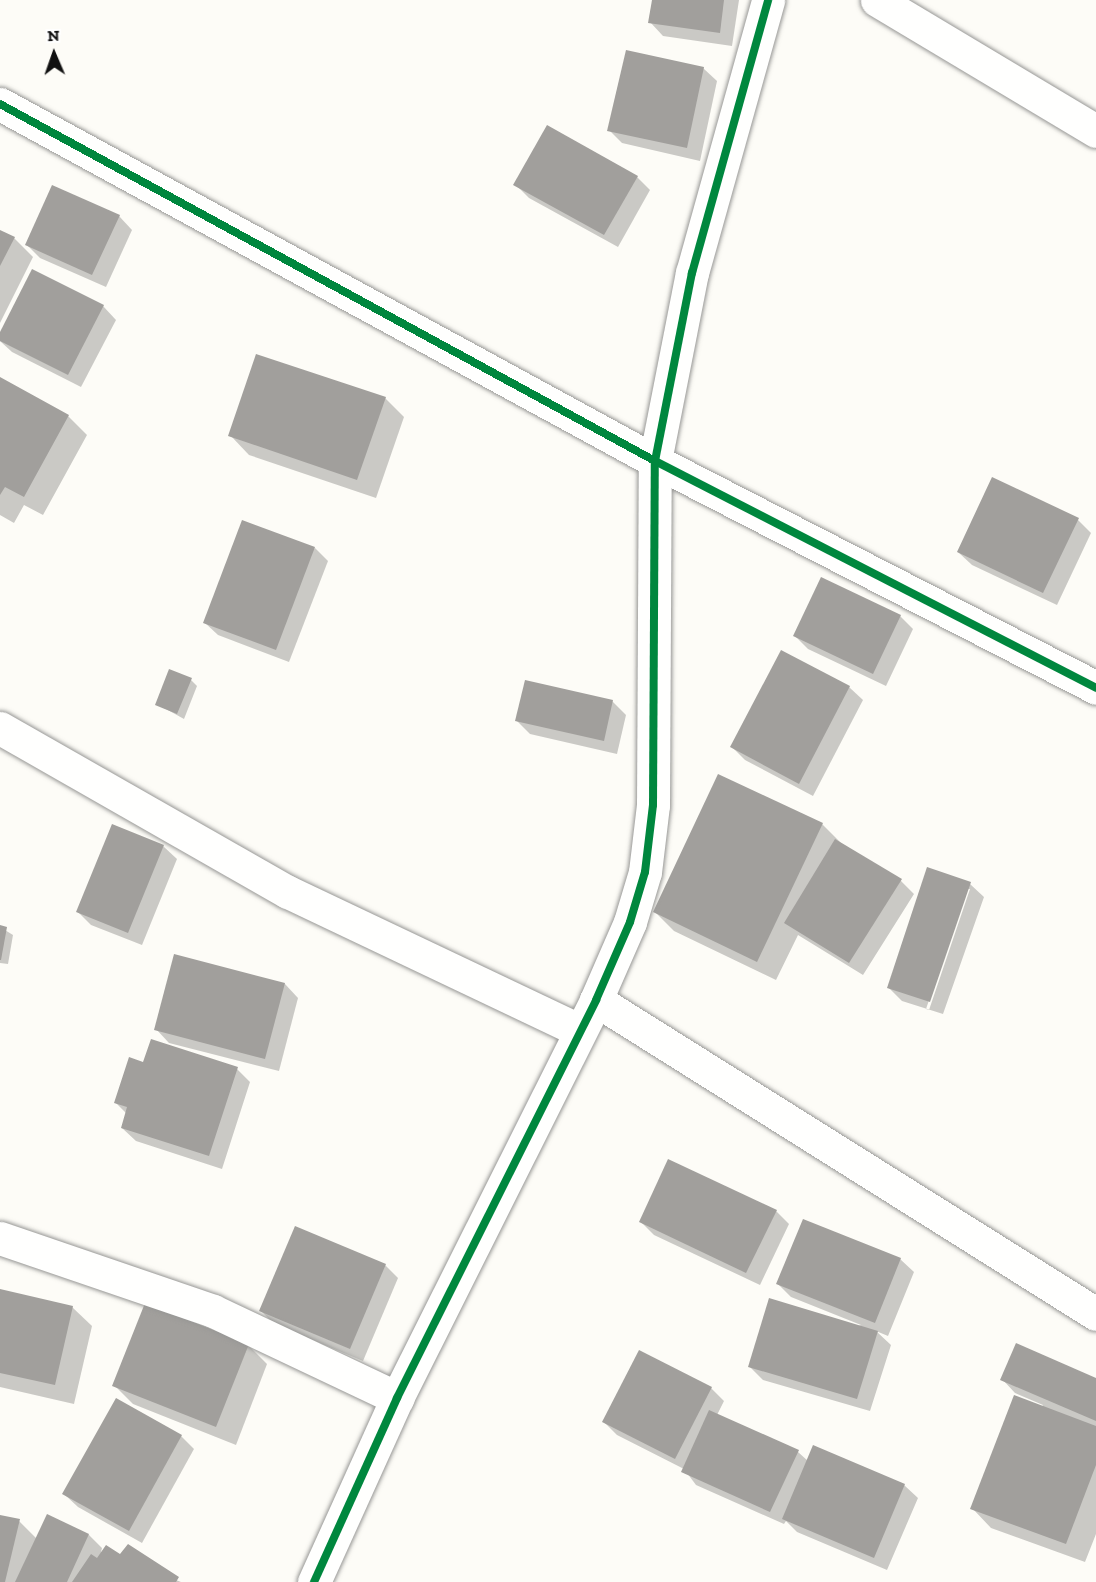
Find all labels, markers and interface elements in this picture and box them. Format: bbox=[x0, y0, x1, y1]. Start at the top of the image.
north arrow bbox=[24, 24, 84, 84]
text: N bbox=[47, 26, 60, 45]

